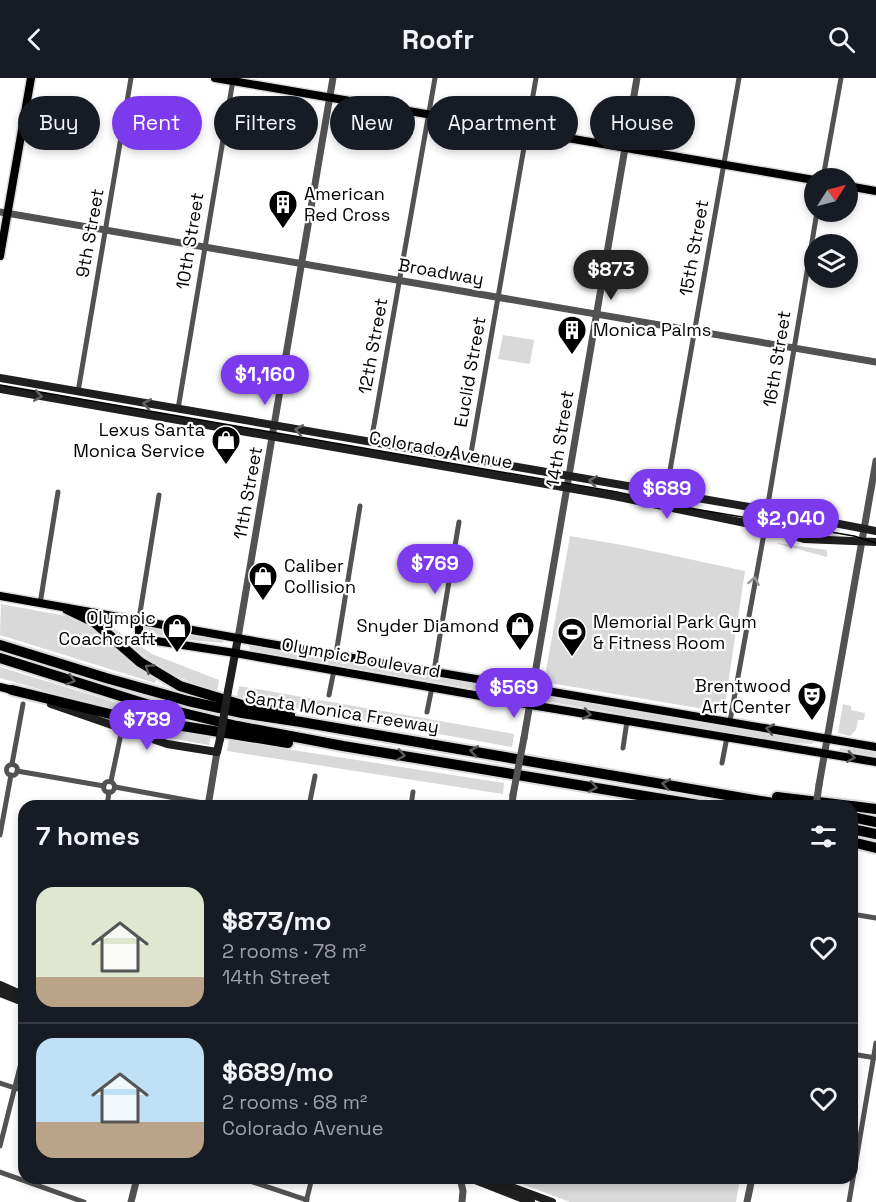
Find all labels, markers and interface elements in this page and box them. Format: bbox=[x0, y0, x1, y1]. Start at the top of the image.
text: Roofr bbox=[402, 22, 474, 57]
icon: back bbox=[18, 23, 51, 56]
icon: search bbox=[825, 23, 858, 56]
chip: Buy bbox=[18, 96, 100, 150]
chip: Rent bbox=[112, 96, 202, 150]
chip: Filters bbox=[214, 96, 318, 150]
chip: New bbox=[330, 96, 415, 150]
chip: Apartment bbox=[427, 96, 578, 150]
chip: House bbox=[590, 96, 695, 150]
north arrow bbox=[804, 168, 858, 222]
map controls bbox=[804, 168, 858, 288]
place label: American Red Cross bbox=[304, 182, 390, 226]
street label: 9th Street bbox=[70, 187, 109, 279]
building icon: American Red Cross bbox=[267, 188, 299, 230]
street label: 10th Street bbox=[170, 191, 209, 291]
street label: 15th Street bbox=[674, 198, 713, 298]
button: layers bbox=[804, 234, 858, 288]
pin: $873 bbox=[575, 250, 647, 301]
street label: Broadway bbox=[396, 253, 486, 290]
text: $873 bbox=[587, 256, 635, 282]
street label: 12th Street bbox=[353, 296, 392, 396]
street label: 16th Street bbox=[758, 309, 795, 409]
building icon: Monica Palms bbox=[556, 314, 588, 356]
street label: Euclid Street bbox=[448, 315, 491, 429]
place label: Monica Palms bbox=[593, 318, 711, 341]
pin: $1,160 bbox=[216, 355, 314, 406]
text: $1,160 bbox=[235, 361, 295, 387]
one-way arrow bbox=[33, 389, 43, 402]
street label: 14th Street bbox=[541, 389, 579, 489]
one-way arrow bbox=[142, 398, 152, 411]
place label: Lexus Santa Monica Service bbox=[73, 418, 205, 462]
shop icon: Lexus Santa Monica Service bbox=[210, 424, 242, 466]
one-way arrow bbox=[294, 424, 304, 437]
street label: Colorado Avenue bbox=[367, 426, 515, 473]
street label: 11th Street bbox=[228, 445, 267, 541]
pin: $689 bbox=[631, 469, 703, 520]
one-way arrow bbox=[589, 475, 599, 488]
text: $689 bbox=[643, 475, 691, 501]
pin: $2,040 bbox=[742, 499, 840, 550]
text: $2,040 bbox=[757, 505, 825, 531]
pin: $769 bbox=[399, 544, 471, 595]
text: $769 bbox=[411, 550, 459, 576]
place label: Caliber Collision bbox=[284, 554, 356, 598]
shop icon: Caliber Collision bbox=[247, 560, 279, 602]
one-way arrow bbox=[747, 576, 760, 586]
place label: Olympic Coachcraft bbox=[58, 606, 156, 650]
shop icon: Snyder Diamond bbox=[504, 610, 536, 652]
place label: Memorial Park Gym & Fitness Room bbox=[593, 610, 757, 654]
shop icon: Olympic Coachcraft bbox=[161, 612, 193, 654]
place label: Snyder Diamond bbox=[356, 614, 499, 637]
sports icon: Memorial Park Gym & Fitness Room bbox=[556, 616, 588, 658]
street label: Olympic Boulevard bbox=[280, 632, 442, 683]
one-way arrow bbox=[145, 664, 156, 675]
pin: $569 bbox=[478, 668, 550, 719]
one-way arrow bbox=[65, 673, 76, 686]
text: $569 bbox=[490, 674, 538, 700]
place label: Brentwood Art Center bbox=[695, 674, 791, 718]
theatre icon: Brentwood Art Center bbox=[796, 680, 828, 722]
street label: Santa Monica Freeway bbox=[243, 685, 441, 738]
pin: $789 bbox=[111, 700, 183, 751]
text: $789 bbox=[123, 706, 171, 732]
one-way arrow bbox=[582, 707, 592, 720]
one-way arrow bbox=[765, 723, 775, 735]
one-way arrow bbox=[469, 745, 479, 758]
one-way arrow bbox=[396, 748, 406, 761]
one-way arrow bbox=[846, 751, 855, 763]
one-way arrow bbox=[661, 778, 671, 791]
one-way arrow bbox=[589, 780, 598, 792]
text: 7 homes bbox=[36, 819, 140, 853]
icon: filters bbox=[807, 820, 840, 853]
text: $873/mo bbox=[222, 904, 332, 938]
icon: home bbox=[84, 911, 156, 983]
icon: heart bbox=[807, 931, 840, 964]
text: 2 rooms · 78 m² bbox=[222, 938, 366, 964]
text: 14th Street bbox=[222, 964, 331, 990]
text: $689/mo bbox=[222, 1055, 334, 1089]
icon: home bbox=[84, 1062, 156, 1134]
icon: heart bbox=[807, 1082, 840, 1115]
text: 2 rooms · 68 m² bbox=[222, 1089, 367, 1115]
text: Colorado Avenue bbox=[222, 1115, 384, 1141]

